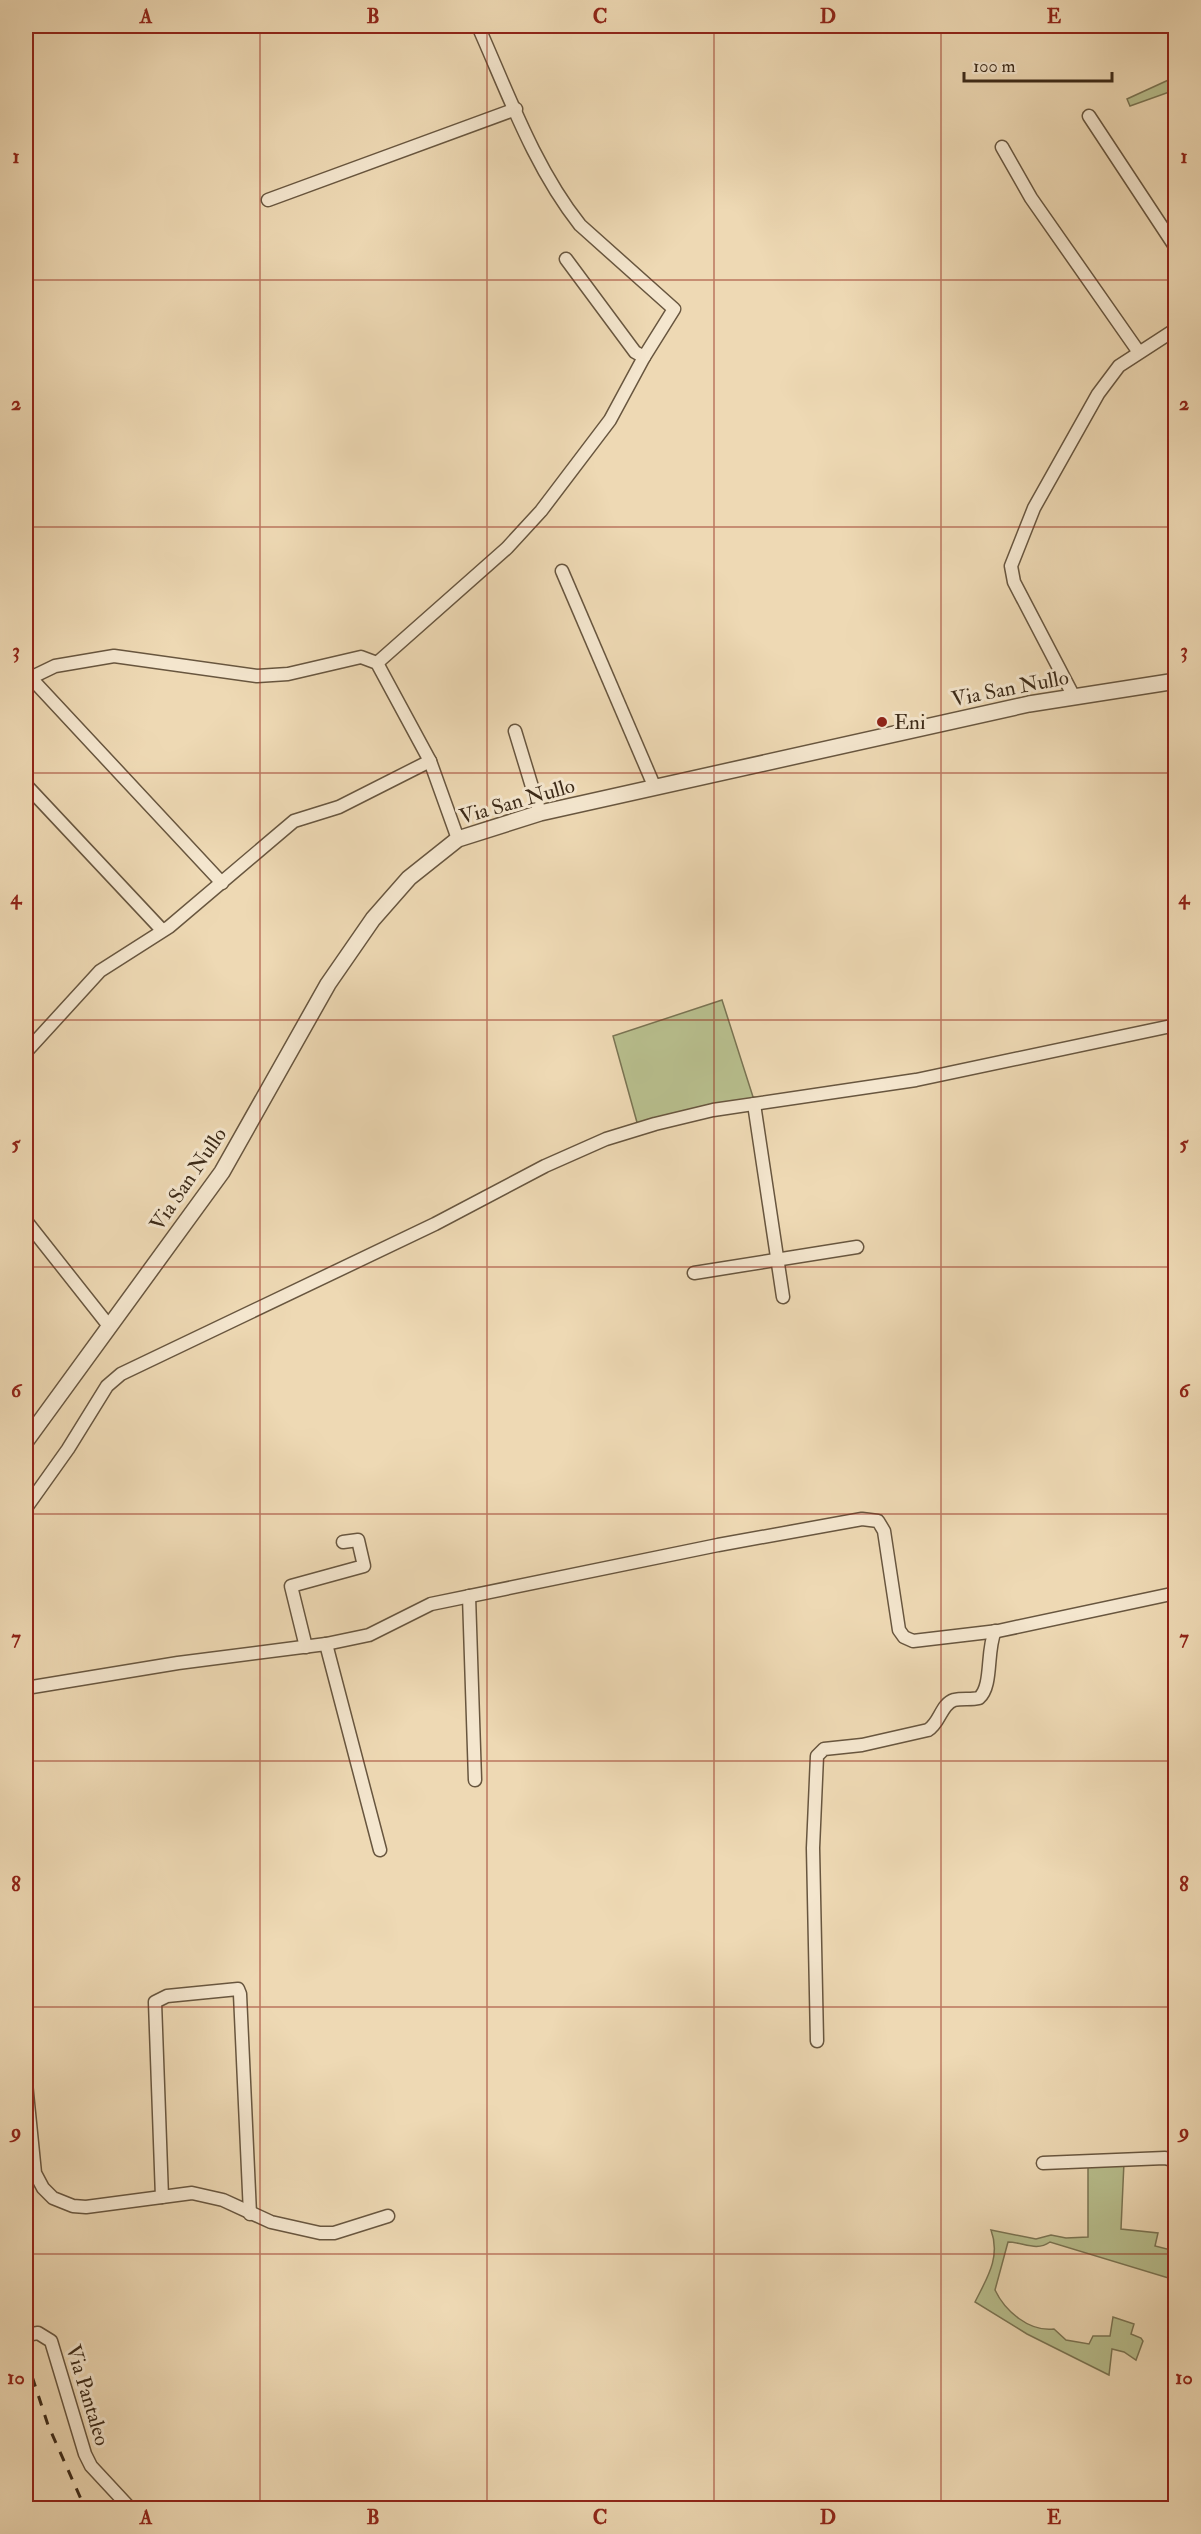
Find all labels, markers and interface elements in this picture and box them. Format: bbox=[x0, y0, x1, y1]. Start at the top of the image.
text: A bbox=[139, 4, 153, 29]
text: B bbox=[366, 4, 380, 29]
text: C bbox=[593, 4, 607, 29]
text: D bbox=[820, 4, 836, 29]
text: E bbox=[1047, 4, 1062, 29]
scale bar bbox=[964, 45, 1112, 83]
text: 100 m bbox=[973, 55, 1016, 78]
text: 1 bbox=[12, 144, 20, 169]
text: 1 bbox=[1180, 144, 1188, 169]
text: 2 bbox=[11, 391, 21, 416]
text: 2 bbox=[1179, 391, 1189, 416]
text: 3 bbox=[12, 638, 20, 663]
text: 3 bbox=[1180, 638, 1188, 663]
street label: Via San Nullo bbox=[949, 664, 1071, 713]
place label: Eni bbox=[894, 709, 926, 736]
marker: Eni bbox=[875, 715, 889, 729]
street label: Via San Nullo bbox=[456, 772, 578, 831]
text: 4 bbox=[10, 885, 23, 910]
text: 4 bbox=[1178, 885, 1191, 910]
street label: Via San Nullo bbox=[144, 1122, 233, 1236]
text: 5 bbox=[12, 1131, 22, 1156]
text: 5 bbox=[1180, 1131, 1190, 1156]
text: 6 bbox=[11, 1378, 23, 1403]
text: 6 bbox=[1179, 1378, 1191, 1403]
text: 7 bbox=[11, 1625, 21, 1650]
text: 7 bbox=[1179, 1625, 1189, 1650]
text: 8 bbox=[11, 1872, 21, 1897]
text: 8 bbox=[1179, 1872, 1189, 1897]
text: 9 bbox=[9, 2119, 21, 2144]
text: 9 bbox=[1177, 2119, 1189, 2144]
street label: Via Pantaleo bbox=[59, 2341, 116, 2449]
text: 10 bbox=[7, 2365, 25, 2390]
text: 10 bbox=[1175, 2365, 1193, 2390]
text: A bbox=[139, 2505, 153, 2530]
text: B bbox=[366, 2505, 380, 2530]
text: C bbox=[593, 2505, 607, 2530]
text: D bbox=[820, 2505, 836, 2530]
text: E bbox=[1047, 2505, 1062, 2530]

